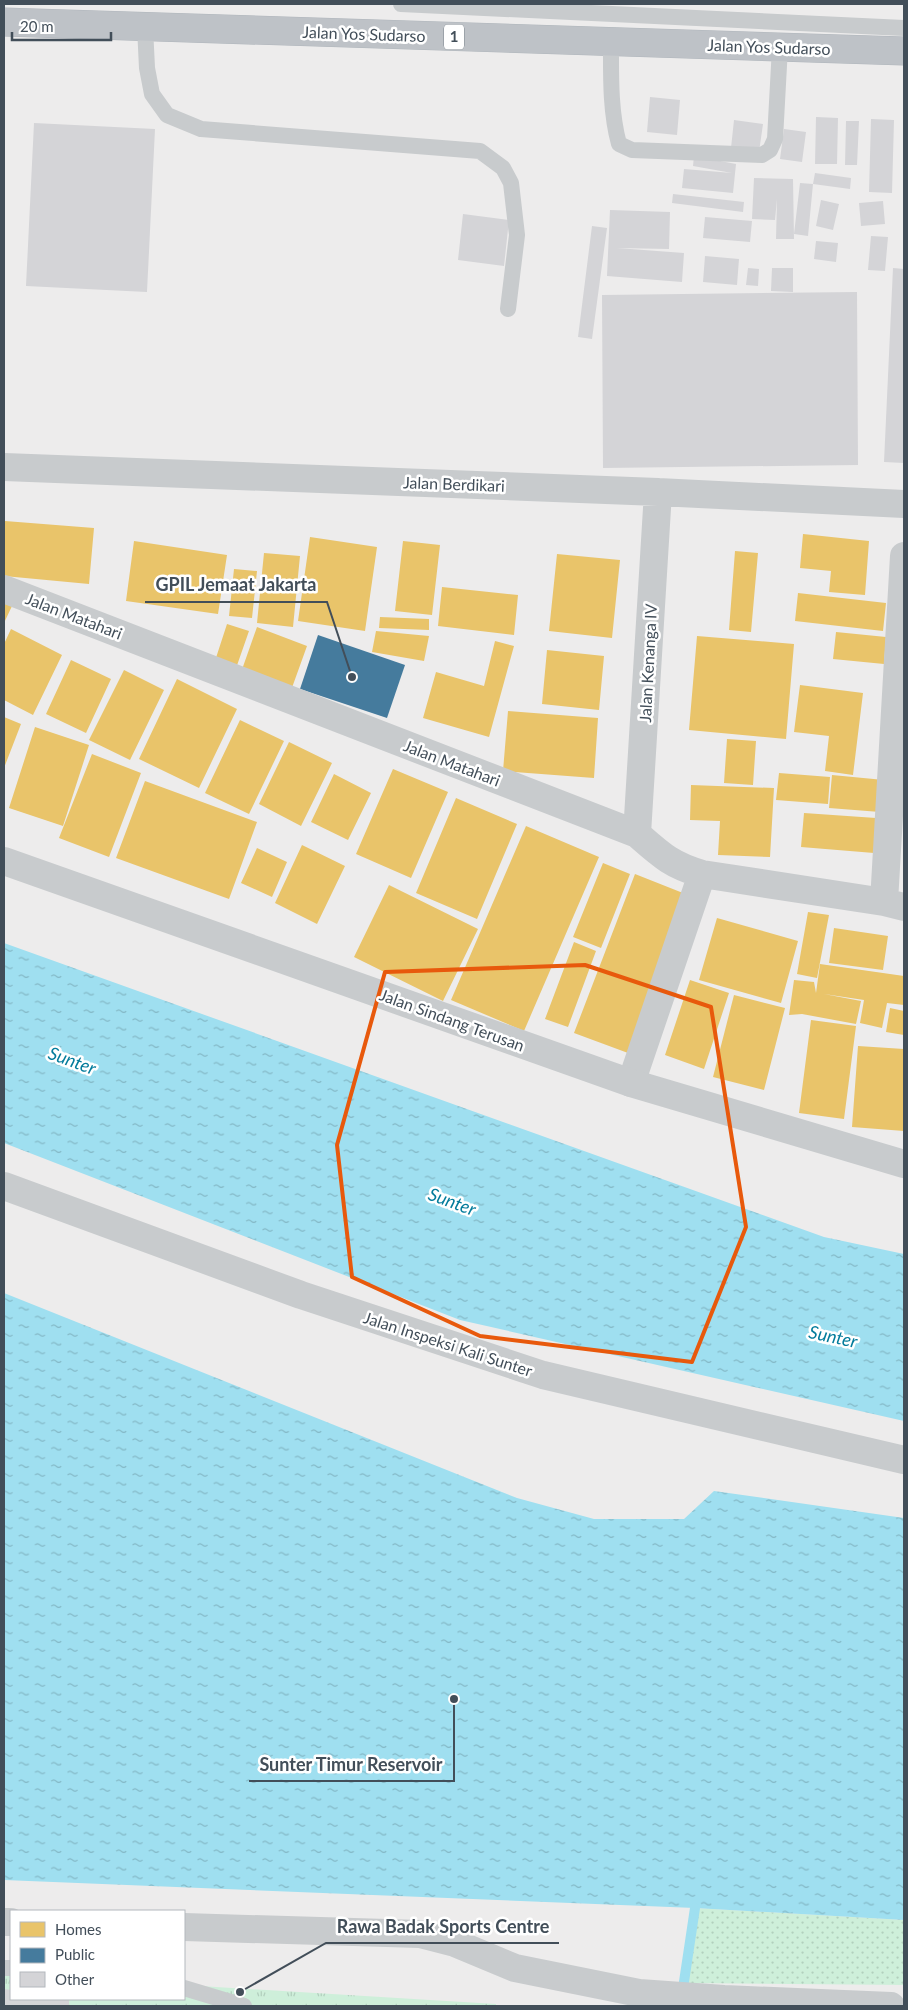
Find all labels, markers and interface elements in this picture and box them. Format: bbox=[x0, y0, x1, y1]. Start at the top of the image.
scale bar bbox=[12, 10, 111, 42]
text: 20 m bbox=[20, 17, 54, 35]
street label: Jalan Yos Sudarso bbox=[302, 22, 426, 45]
road number: 1 bbox=[444, 24, 464, 50]
street label: Jalan Yos Sudarso bbox=[707, 35, 831, 58]
street label: Jalan Berdikari bbox=[403, 472, 505, 495]
callout: GPIL Jemaat Jakarta bbox=[145, 569, 327, 602]
text: GPIL Jemaat Jakarta bbox=[156, 573, 316, 595]
street label: Jalan Matahari bbox=[23, 588, 125, 643]
street label: Jalan Kenanga IV bbox=[635, 603, 660, 723]
street label: Jalan Matahari bbox=[401, 735, 503, 790]
street label: Jalan Sindang Terusan bbox=[377, 984, 527, 1055]
water label: Sunter bbox=[46, 1041, 100, 1079]
water label: Sunter bbox=[426, 1182, 480, 1220]
street label: Jalan Inspeksi Kali Sunter bbox=[361, 1307, 535, 1380]
water label: Sunter bbox=[807, 1320, 860, 1352]
callout: Sunter Timur Reservoir bbox=[249, 1748, 454, 1781]
text: Sunter Timur Reservoir bbox=[259, 1753, 443, 1775]
legend bbox=[10, 1910, 185, 2000]
callout: Rawa Badak Sports Centre bbox=[326, 1910, 559, 1943]
text: Rawa Badak Sports Centre bbox=[337, 1915, 550, 1937]
text: Homes bbox=[55, 1920, 101, 1938]
text: Public bbox=[55, 1945, 95, 1963]
text: Other bbox=[55, 1970, 95, 1988]

